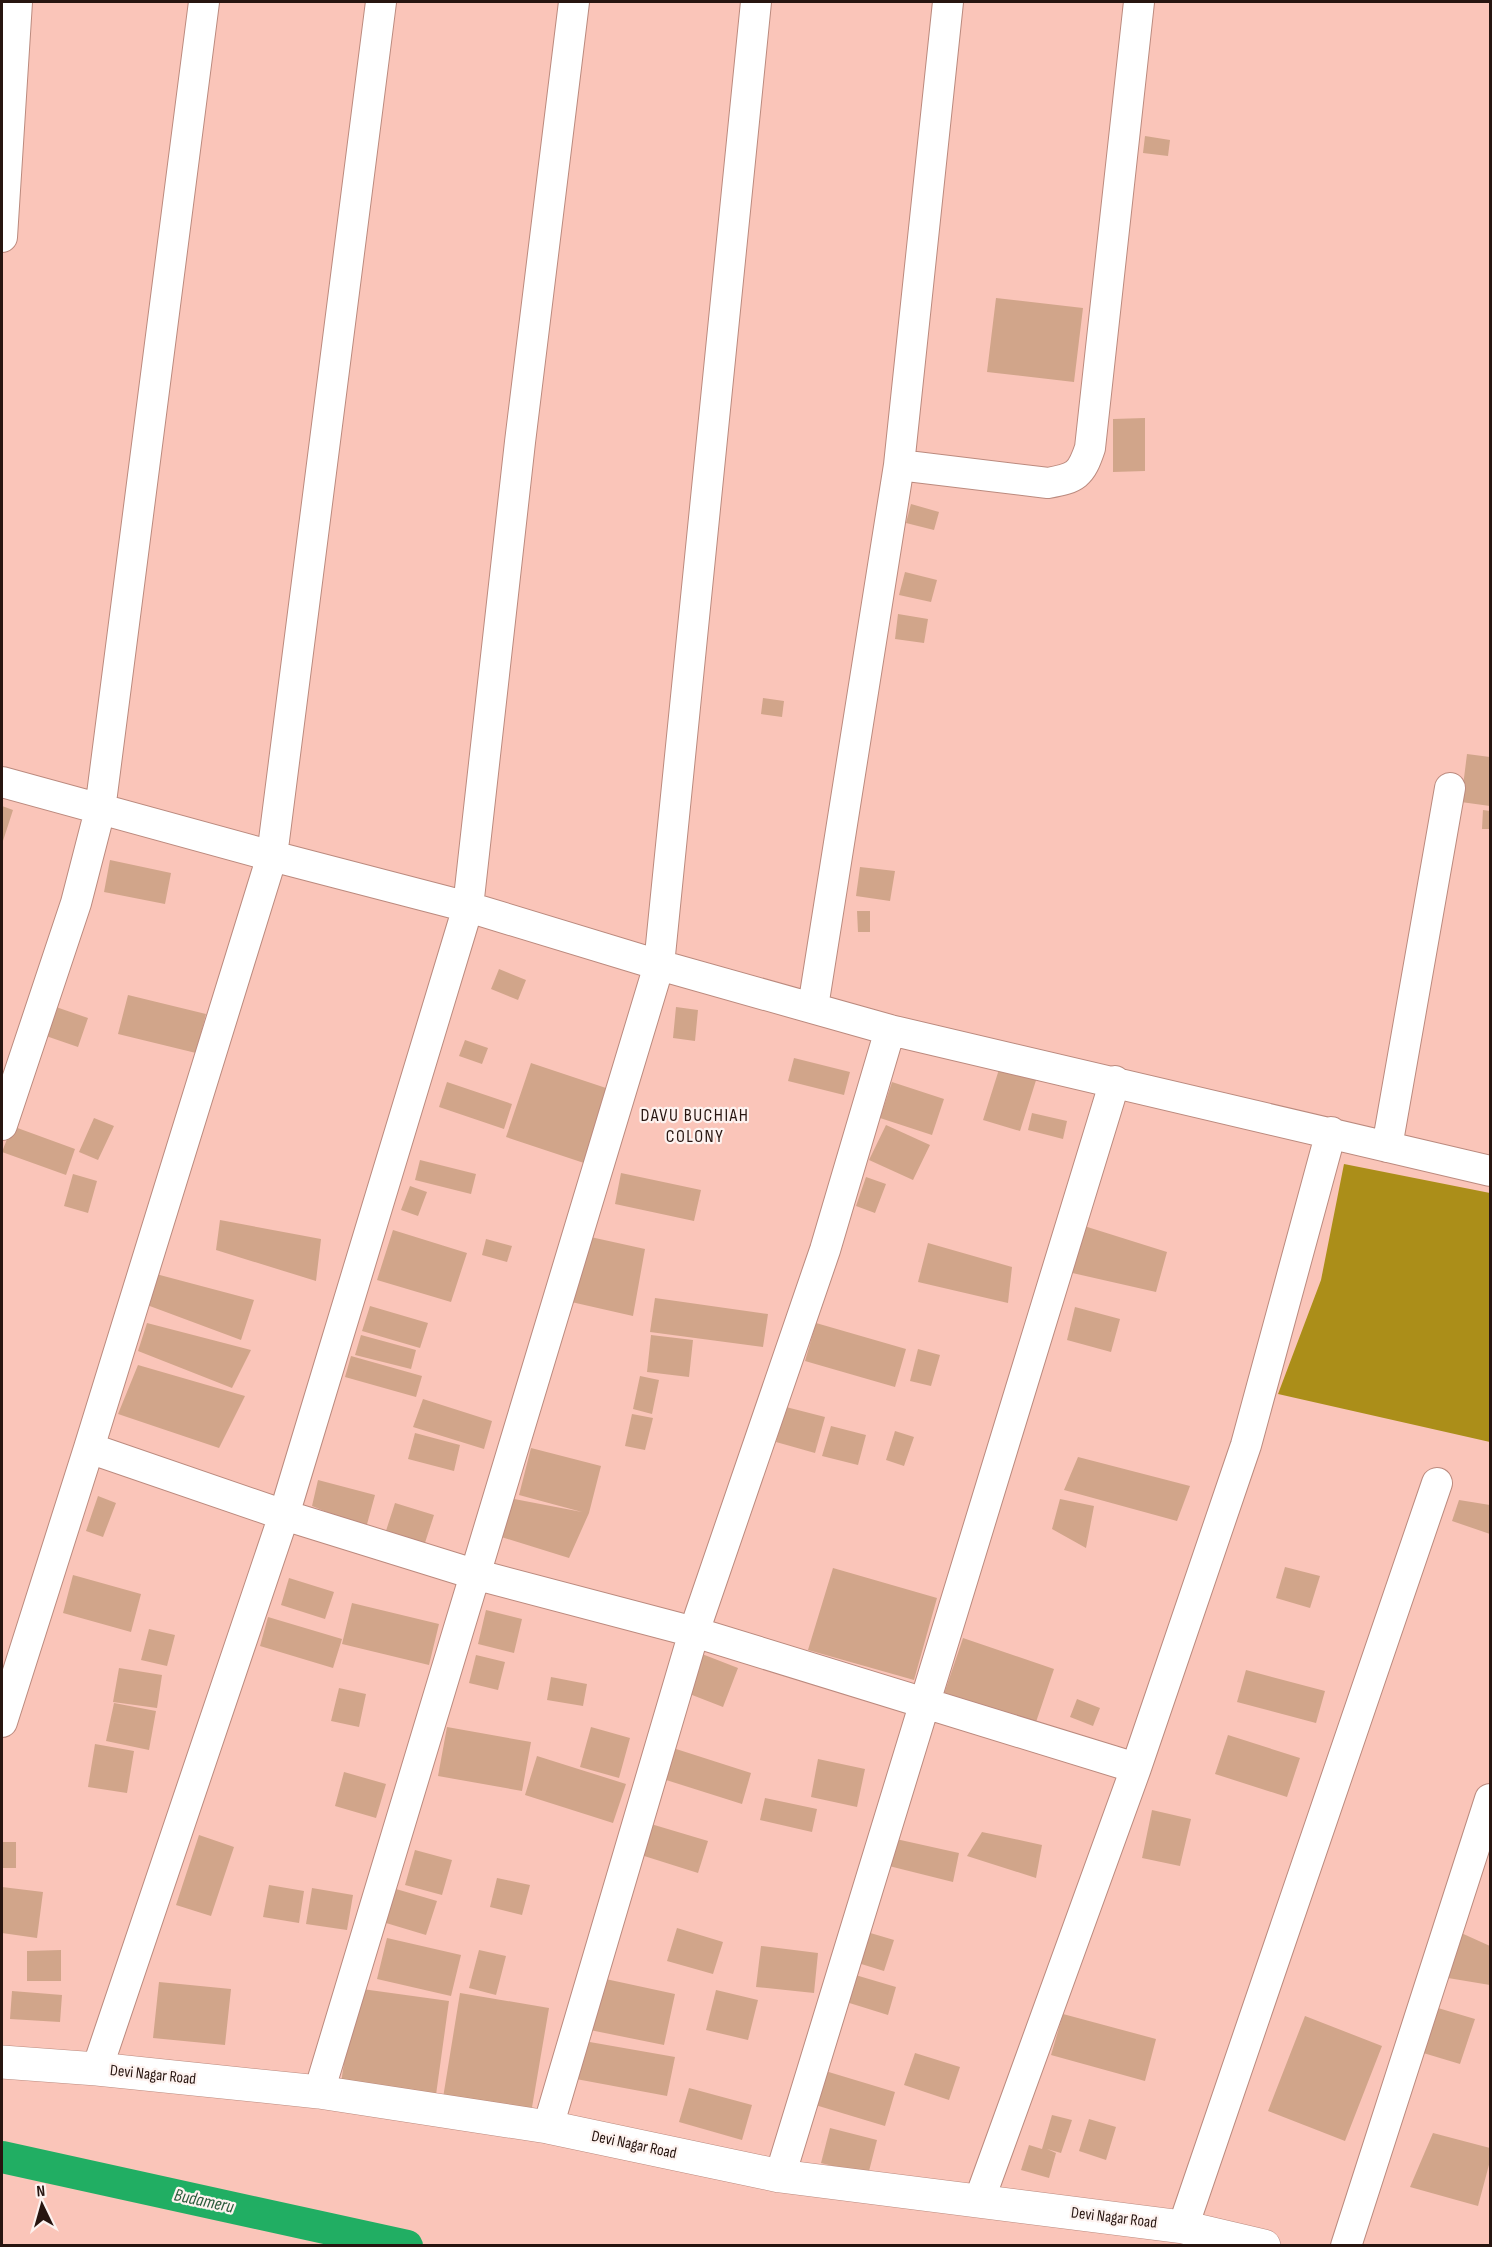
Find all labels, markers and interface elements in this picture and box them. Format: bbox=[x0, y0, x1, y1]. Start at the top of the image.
district label: DAVU BUCHIAH COLONY bbox=[641, 1105, 749, 1147]
street label: Devi Nagar Road bbox=[109, 2061, 197, 2089]
street label: Devi Nagar Road bbox=[590, 2127, 678, 2163]
north arrow bbox=[12, 2175, 72, 2235]
text: N bbox=[36, 2182, 46, 2201]
water label: Budameru bbox=[172, 2184, 236, 2218]
street label: Devi Nagar Road bbox=[1070, 2203, 1158, 2233]

